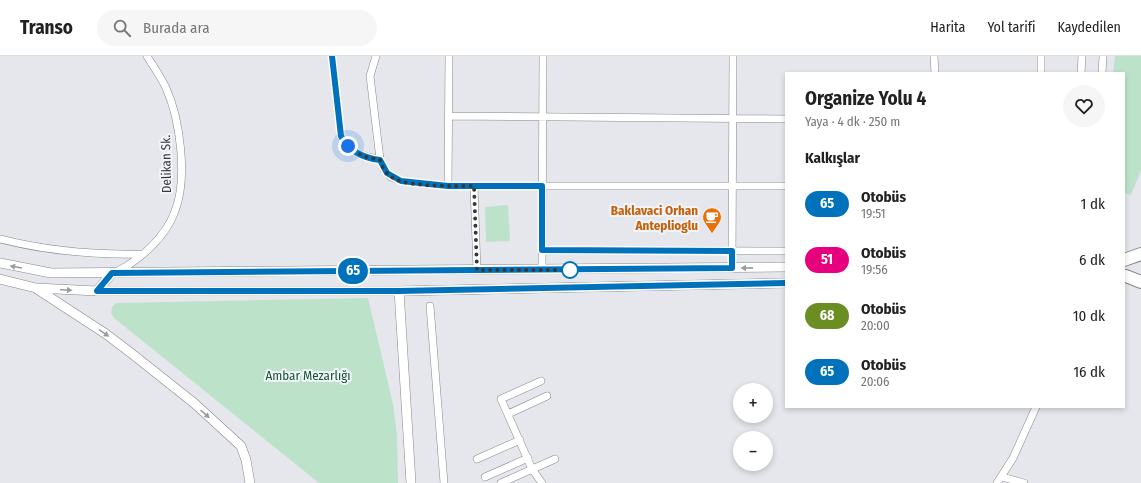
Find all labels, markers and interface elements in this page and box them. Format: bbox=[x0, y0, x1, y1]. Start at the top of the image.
search box bbox=[97, 10, 377, 46]
text: Transo bbox=[20, 16, 73, 39]
icon: search bbox=[111, 17, 133, 39]
text: Burada ara bbox=[143, 19, 210, 37]
text: Harita bbox=[930, 19, 965, 36]
text: Yol tarifi bbox=[987, 19, 1035, 36]
text: Kaydedilen bbox=[1057, 19, 1121, 36]
button: heart bbox=[1063, 85, 1105, 127]
text: Organize Yolu 4 bbox=[805, 87, 926, 110]
text: Yaya · 4 dk · 250 m bbox=[805, 114, 900, 129]
street label: Delikan Sk. bbox=[158, 135, 174, 193]
your location bbox=[338, 136, 358, 156]
text: Kalkışlar bbox=[805, 149, 860, 167]
text: Otobüs bbox=[861, 188, 906, 206]
text: 65 bbox=[820, 195, 834, 212]
text: 1 dk bbox=[1081, 195, 1105, 213]
place label: Baklavaci Orhan Anteplioglu bbox=[611, 203, 698, 233]
cafe icon: Baklavaci Orhan Anteplioglu bbox=[701, 206, 723, 234]
text: 19:51 bbox=[861, 206, 886, 221]
text: Otobüs bbox=[861, 244, 906, 262]
text: 51 bbox=[821, 251, 833, 268]
text: 6 dk bbox=[1079, 251, 1105, 269]
line badge: 65 bbox=[335, 258, 371, 284]
unlabelled marker bbox=[561, 261, 579, 279]
text: 65 bbox=[346, 262, 360, 279]
text: 19:56 bbox=[861, 262, 888, 277]
one-way arrow bbox=[9, 264, 22, 270]
one-way arrow bbox=[740, 265, 753, 271]
one-way arrow bbox=[60, 287, 73, 293]
text: Otobüs bbox=[861, 300, 906, 318]
text: 68 bbox=[820, 307, 834, 324]
text: 10 dk bbox=[1073, 307, 1105, 325]
text: 20:00 bbox=[861, 318, 890, 333]
one-way arrow bbox=[98, 329, 109, 337]
text: Otobüs bbox=[861, 356, 906, 374]
text: 65 bbox=[820, 363, 834, 380]
text: 16 dk bbox=[1073, 363, 1105, 381]
park label: Ambar Mezarlığı bbox=[265, 368, 351, 383]
text: 20:06 bbox=[861, 374, 889, 389]
map controls bbox=[733, 383, 773, 471]
button: + bbox=[733, 383, 773, 423]
one-way arrow bbox=[200, 409, 211, 418]
button: − bbox=[733, 431, 773, 471]

